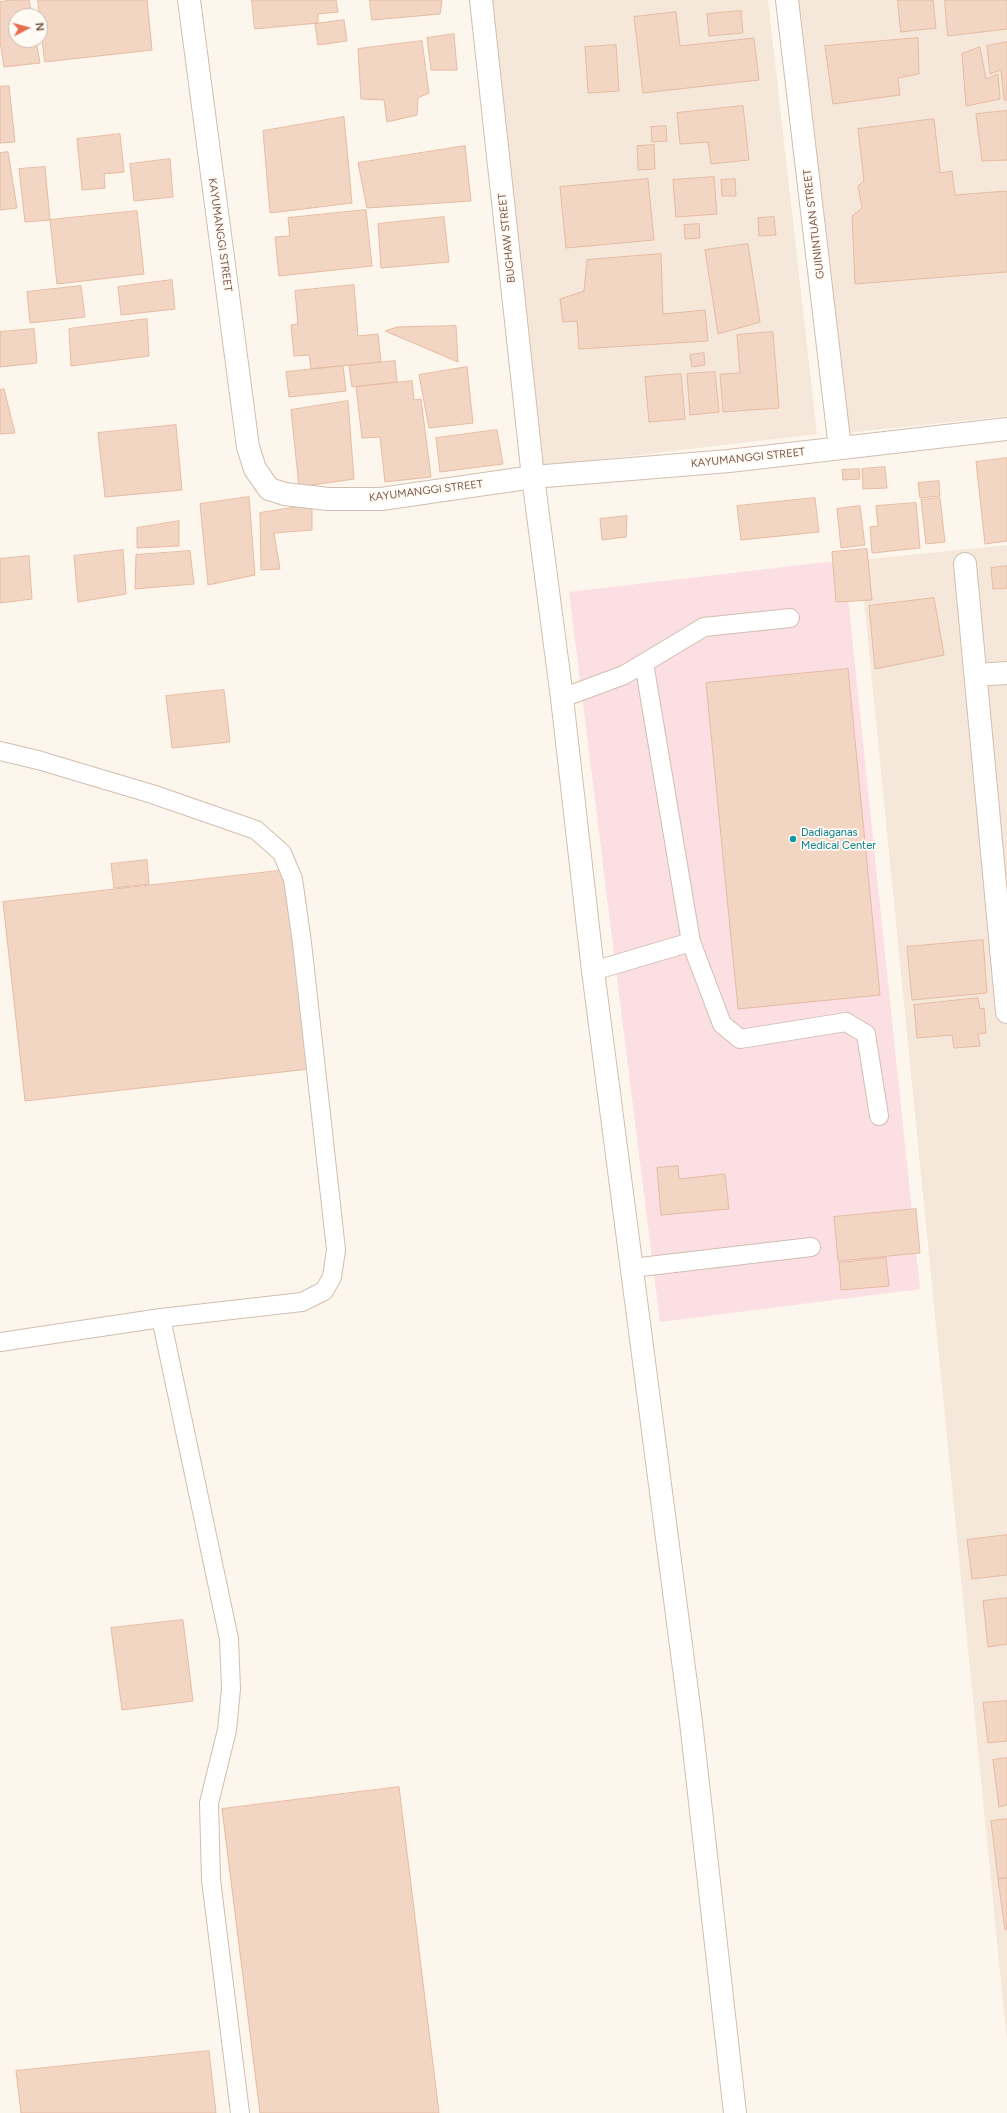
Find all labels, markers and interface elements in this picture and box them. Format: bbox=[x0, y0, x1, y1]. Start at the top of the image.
north arrow bbox=[8, 8, 48, 48]
text: N bbox=[33, 22, 46, 32]
street label: GUININTUAN STREET bbox=[801, 168, 827, 280]
street label: KAYUMANGGI STREET bbox=[205, 177, 235, 293]
street label: BUGHAW STREET bbox=[496, 192, 518, 284]
street label: KAYUMANGGI STREET bbox=[690, 445, 806, 471]
street label: KAYUMANGGI STREET bbox=[368, 477, 484, 505]
place label: Dadiaganas Medical Center bbox=[801, 826, 876, 852]
marker: Dadiaganas Medical Center bbox=[788, 834, 798, 844]

